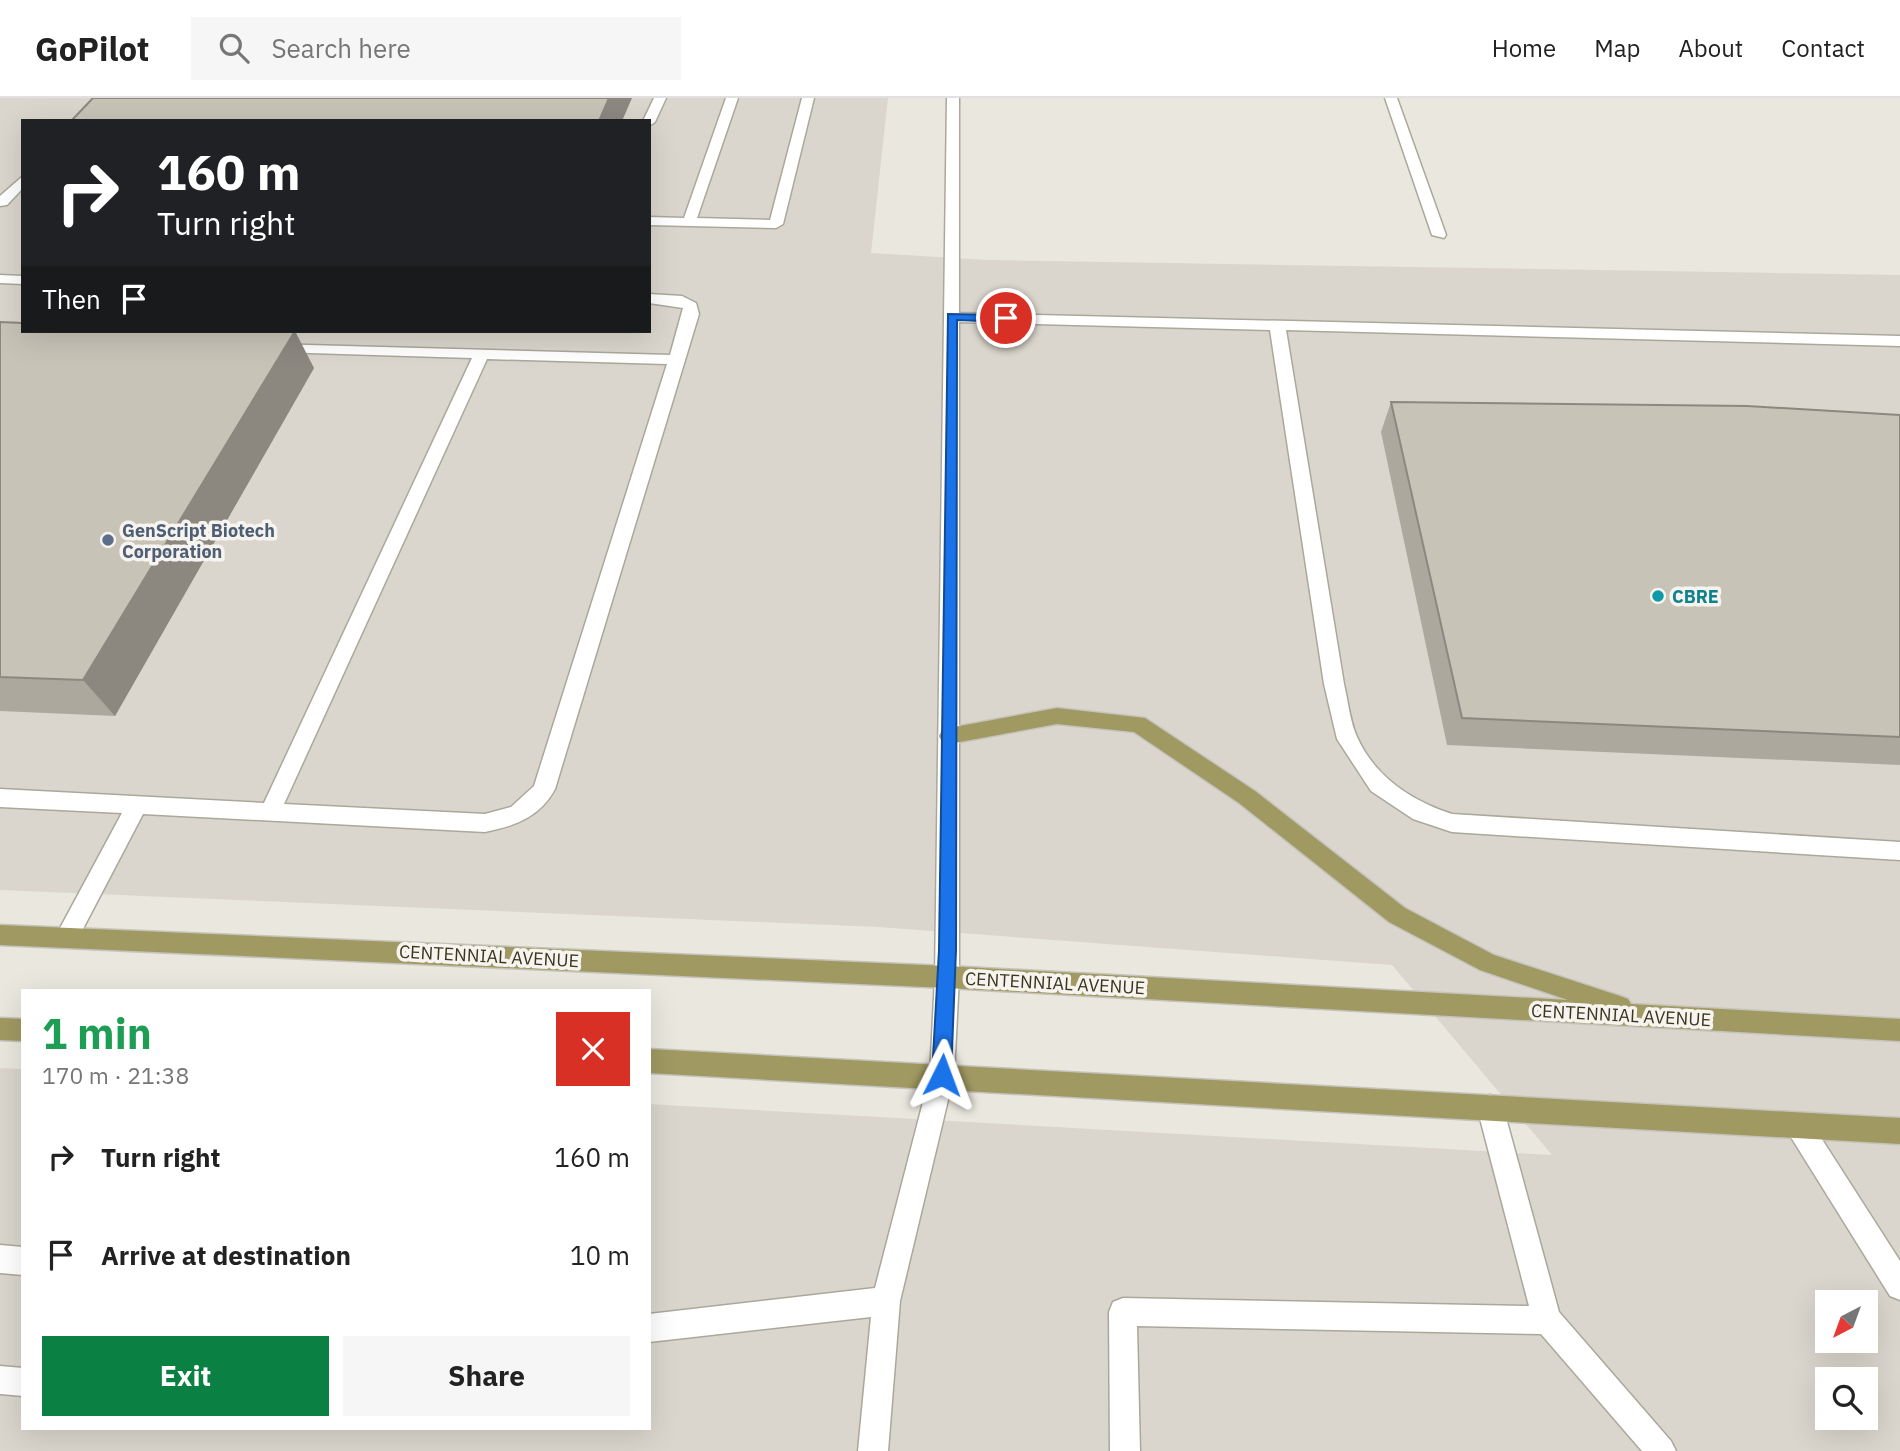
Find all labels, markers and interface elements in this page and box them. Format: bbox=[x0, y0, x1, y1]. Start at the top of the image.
search box bbox=[191, 17, 681, 80]
text: GoPilot bbox=[35, 27, 149, 70]
icon: search bbox=[215, 29, 253, 67]
text: Search here bbox=[271, 31, 411, 65]
text: Home bbox=[1492, 32, 1556, 64]
text: Map bbox=[1594, 32, 1640, 64]
text: About bbox=[1678, 32, 1743, 64]
text: Contact bbox=[1781, 32, 1865, 64]
text: 160 m bbox=[157, 140, 301, 203]
icon: right bbox=[42, 147, 133, 238]
text: Turn right bbox=[157, 202, 295, 244]
icon: arrive bbox=[115, 280, 153, 318]
text: Then bbox=[42, 282, 101, 316]
pin bbox=[976, 288, 1036, 348]
icon: arrive bbox=[987, 299, 1025, 337]
place label: GenScript Biotech Corporation bbox=[122, 519, 275, 563]
marker: GenScript Biotech Corporation bbox=[100, 532, 116, 548]
place label: CBRE bbox=[1672, 585, 1719, 608]
marker: CBRE bbox=[1650, 588, 1666, 604]
street label: CENTENNIAL AVENUE bbox=[398, 940, 580, 972]
street label: CENTENNIAL AVENUE bbox=[964, 967, 1146, 999]
street label: CENTENNIAL AVENUE bbox=[1530, 999, 1712, 1031]
text: 1 min bbox=[42, 1006, 152, 1061]
button: close bbox=[556, 1012, 630, 1086]
position arrow bbox=[905, 1038, 979, 1112]
text: 170 m · 21:38 bbox=[42, 1060, 189, 1090]
icon: right bbox=[42, 1138, 80, 1176]
text: Turn right bbox=[101, 1140, 220, 1174]
text: 160 m bbox=[554, 1140, 630, 1174]
icon: arrive bbox=[42, 1236, 80, 1274]
text: Arrive at destination bbox=[101, 1238, 351, 1272]
text: 10 m bbox=[570, 1238, 630, 1272]
north arrow bbox=[1815, 1290, 1878, 1353]
map controls bbox=[1815, 1290, 1878, 1430]
button: Exit bbox=[42, 1336, 329, 1416]
button: Share bbox=[343, 1336, 630, 1416]
button: search bbox=[1815, 1367, 1878, 1430]

